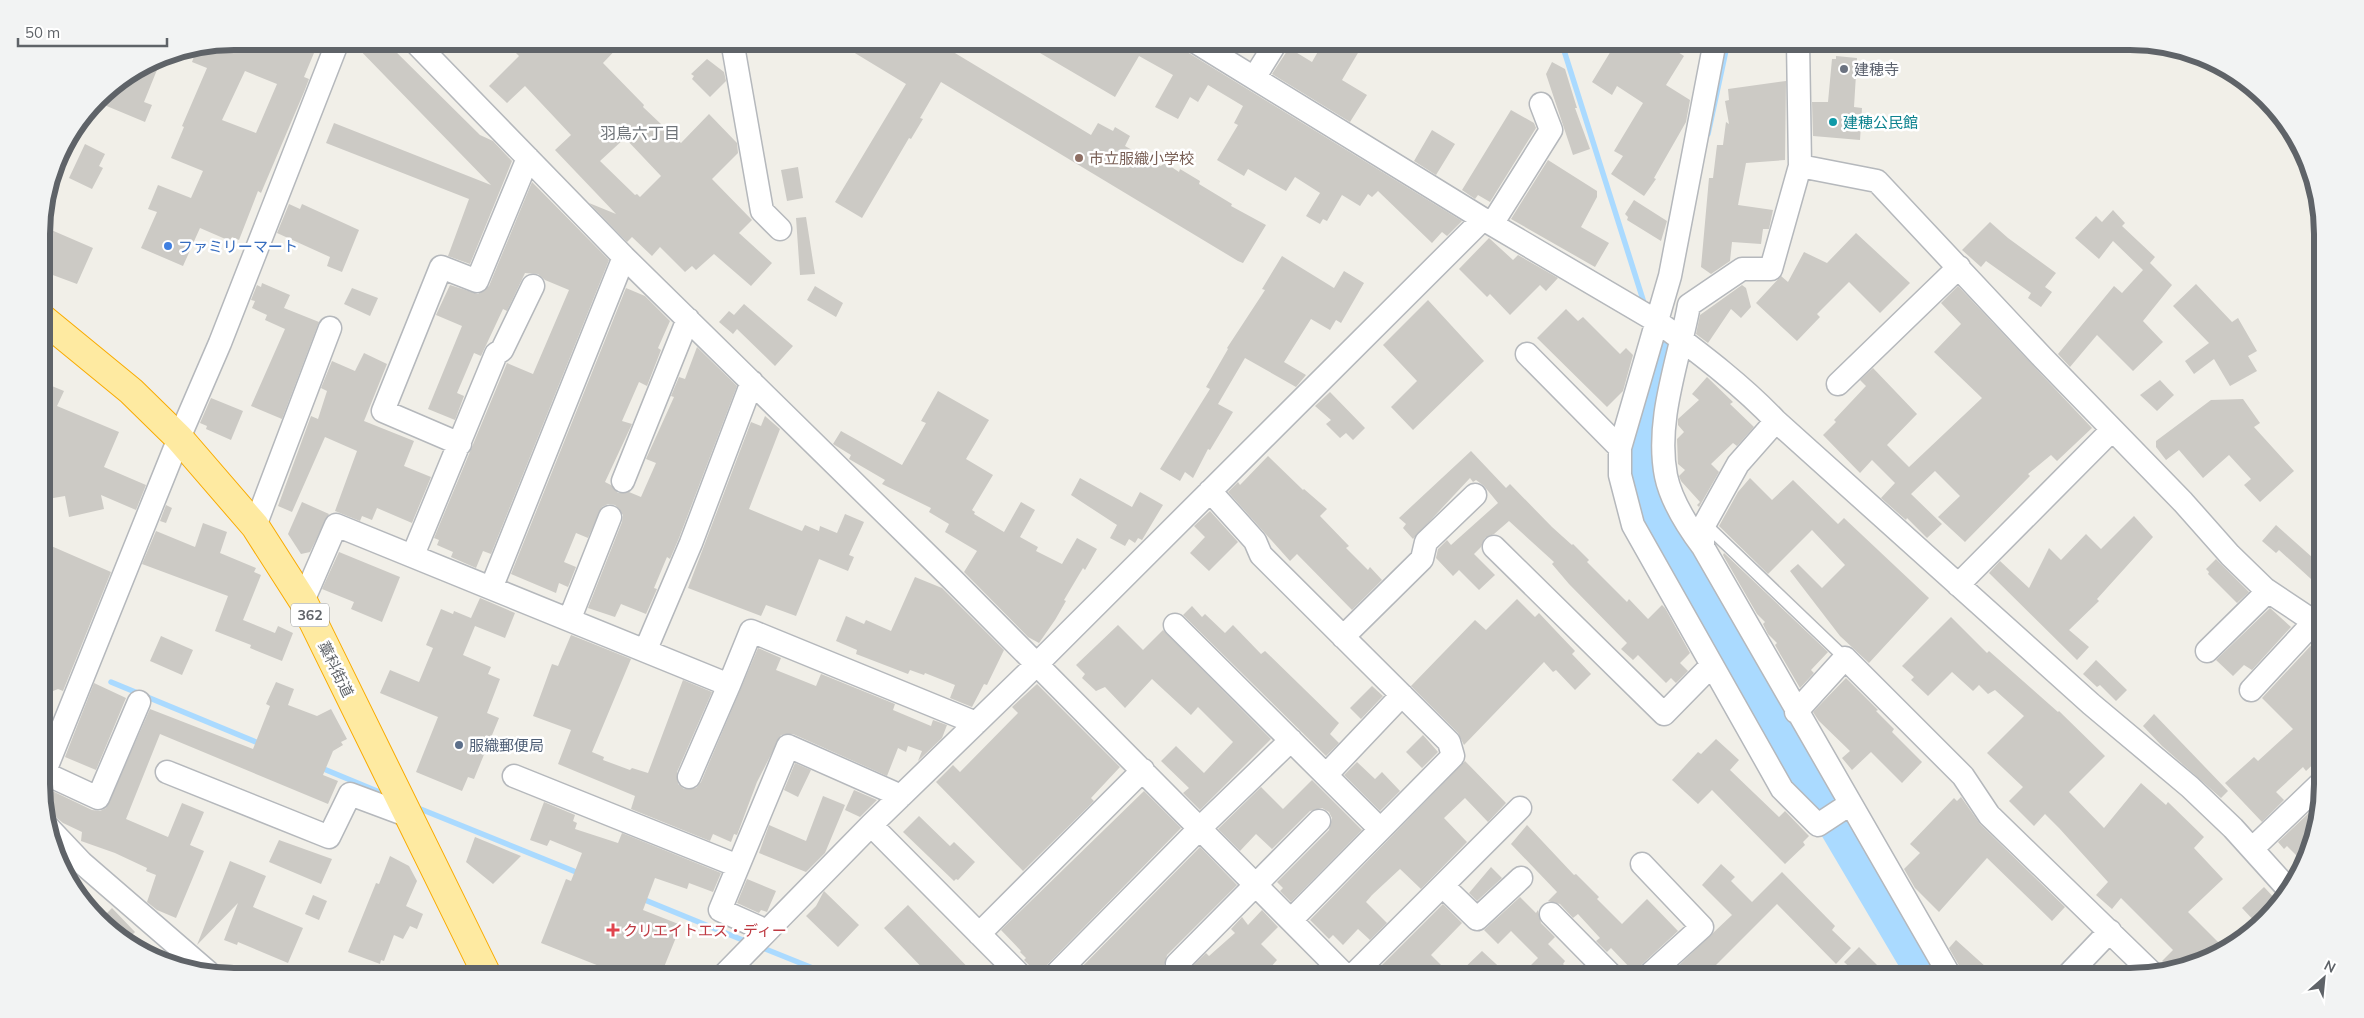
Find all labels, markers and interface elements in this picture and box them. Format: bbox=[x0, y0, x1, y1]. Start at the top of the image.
scale bar bbox=[18, 15, 166, 47]
text: 50 m bbox=[25, 23, 60, 42]
place label: 建穂寺 bbox=[1854, 60, 1899, 79]
marker: 建穂寺 bbox=[1838, 63, 1850, 75]
place label: 建穂公民館 bbox=[1843, 113, 1918, 132]
marker: 建穂公民館 bbox=[1827, 116, 1839, 128]
district label: 羽鳥六丁目 bbox=[600, 123, 680, 143]
place label: 市立服織小学校 bbox=[1089, 149, 1194, 168]
marker: 市立服織小学校 bbox=[1073, 152, 1085, 164]
place label: ファミリーマート bbox=[178, 237, 298, 256]
marker: ファミリーマート bbox=[162, 240, 174, 252]
road number: 362 bbox=[291, 604, 329, 626]
street label: 藁科街道 bbox=[314, 638, 358, 700]
place label: 服織郵便局 bbox=[469, 736, 544, 755]
marker: 服織郵便局 bbox=[453, 739, 465, 751]
place label: クリエイトエス・ディー bbox=[623, 921, 787, 940]
marker: クリエイトエス・ディー bbox=[607, 924, 619, 936]
north arrow bbox=[2299, 953, 2349, 1003]
text: N bbox=[2321, 956, 2339, 977]

